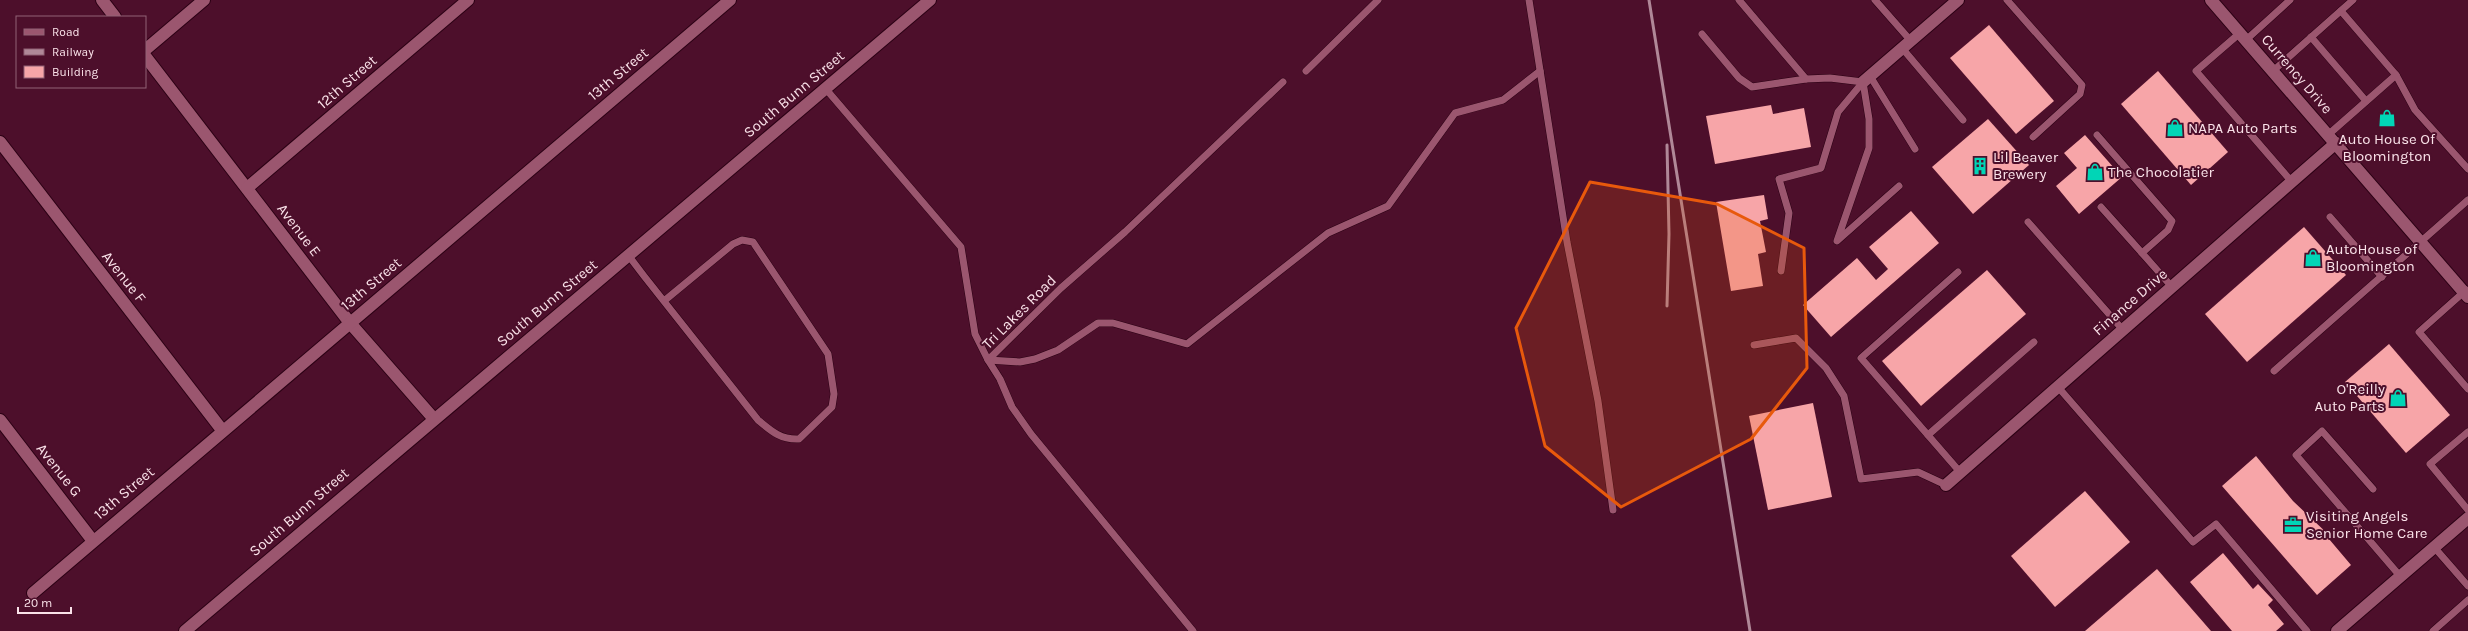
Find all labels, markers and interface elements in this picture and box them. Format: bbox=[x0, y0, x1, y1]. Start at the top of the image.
legend bbox=[16, 16, 146, 88]
text: Road bbox=[52, 25, 80, 39]
street label: Currency Drive bbox=[2258, 31, 2336, 117]
street label: 13th Street bbox=[584, 43, 652, 104]
text: Railway bbox=[52, 45, 94, 59]
street label: South Bunn Street bbox=[740, 46, 848, 141]
street label: 12th Street bbox=[314, 51, 381, 113]
text: Building bbox=[52, 65, 99, 79]
shop icon: Auto House Of Bloomington bbox=[2377, 108, 2397, 128]
shop icon: NAPA Auto Parts bbox=[2165, 118, 2185, 138]
place label: NAPA Auto Parts bbox=[2188, 119, 2297, 137]
place label: Auto House Of Bloomington bbox=[2339, 130, 2436, 165]
place label: Lil Beaver Brewery bbox=[1993, 148, 2059, 183]
building icon: Lil Beaver Brewery bbox=[1970, 156, 1990, 176]
shop icon: The Chocolatier bbox=[2085, 162, 2105, 182]
place label: The Chocolatier bbox=[2108, 163, 2214, 181]
street label: Avenue E bbox=[273, 200, 325, 260]
place label: AutoHouse of Bloomington bbox=[2326, 240, 2418, 275]
street label: Avenue F bbox=[98, 248, 150, 307]
shop icon: AutoHouse of Bloomington bbox=[2303, 248, 2323, 268]
street label: 13th Street bbox=[337, 253, 405, 314]
street label: South Bunn Street bbox=[493, 255, 601, 350]
street label: Finance Drive bbox=[2089, 265, 2171, 339]
street label: Tri Lakes Road bbox=[978, 271, 1060, 353]
place label: O'Reilly Auto Parts bbox=[2314, 380, 2385, 415]
shop icon: O'Reilly Auto Parts bbox=[2388, 388, 2408, 408]
street label: Avenue G bbox=[33, 440, 85, 500]
street label: 13th Street bbox=[90, 462, 158, 523]
street label: South Bunn Street bbox=[246, 464, 353, 560]
place label: Visiting Angels Senior Home Care bbox=[2306, 507, 2428, 542]
office icon: Visiting Angels Senior Home Care bbox=[2283, 515, 2303, 535]
scale bar bbox=[18, 589, 71, 615]
text: 20 m bbox=[24, 596, 52, 610]

